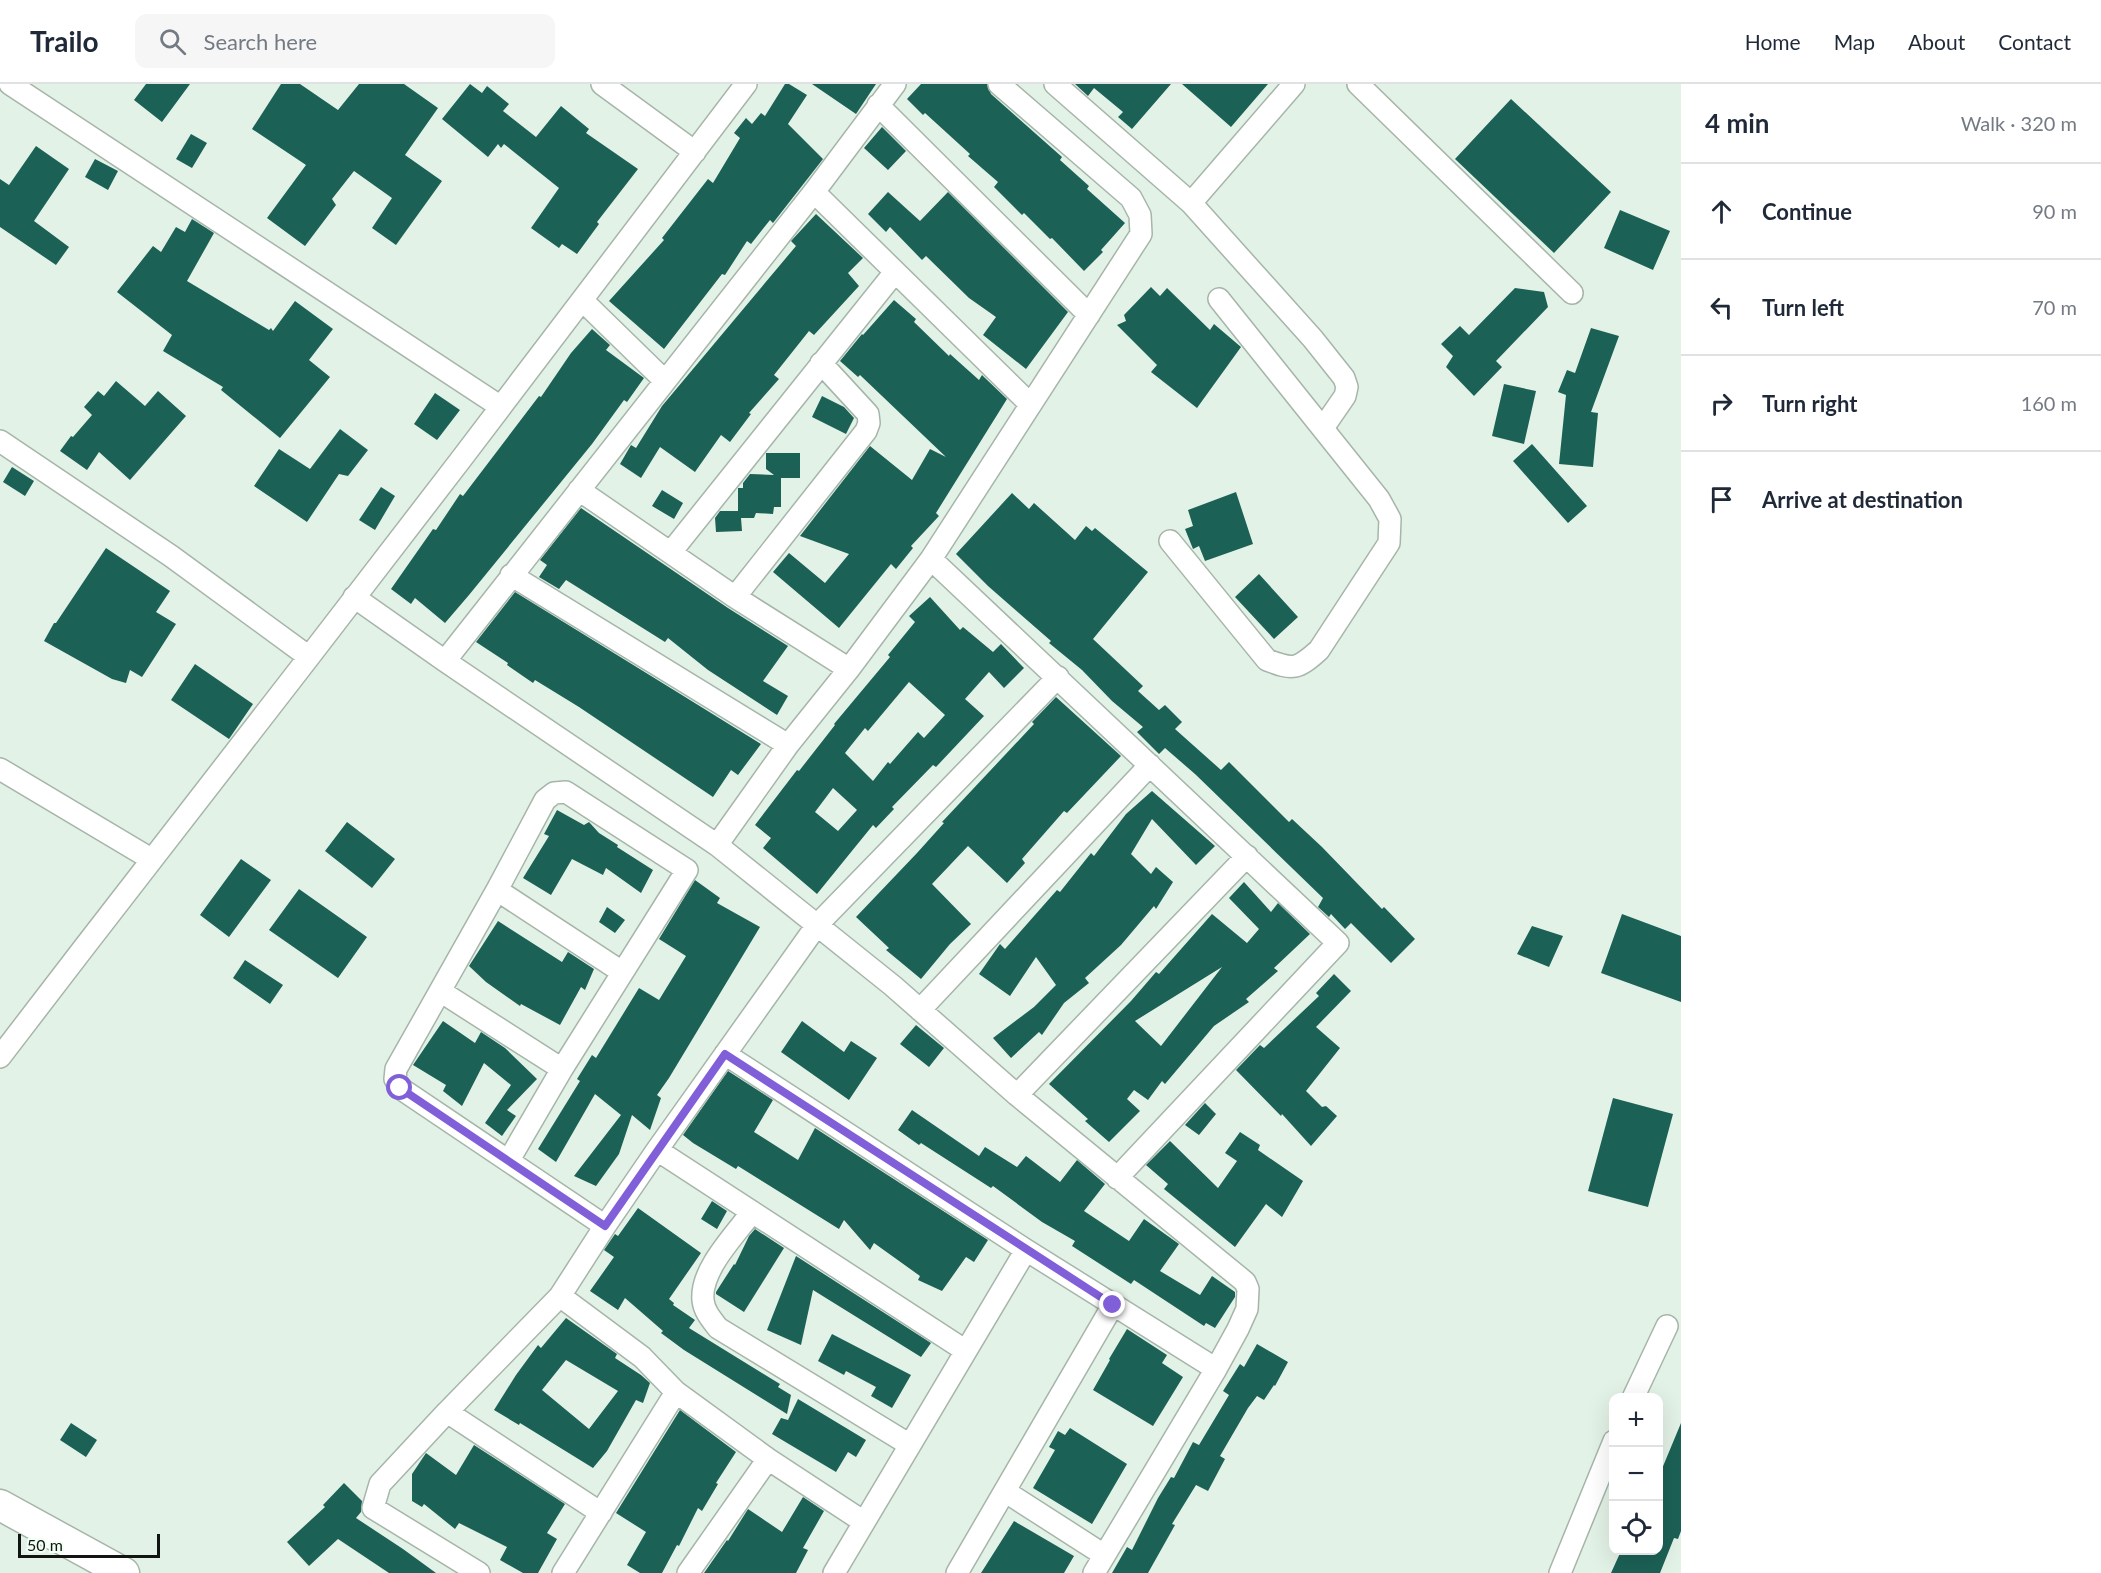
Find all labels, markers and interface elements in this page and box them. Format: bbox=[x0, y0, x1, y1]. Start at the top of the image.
search box bbox=[135, 14, 555, 68]
text: Trailo bbox=[30, 24, 99, 58]
icon: search bbox=[156, 25, 189, 58]
text: Search here bbox=[204, 28, 317, 55]
text: Home bbox=[1745, 29, 1801, 54]
text: Map bbox=[1834, 29, 1875, 54]
text: About bbox=[1908, 29, 1965, 54]
text: Contact bbox=[1998, 29, 2071, 54]
text: 4 min bbox=[1705, 107, 1769, 139]
text: Walk · 320 m bbox=[1961, 111, 2077, 135]
icon: ahead bbox=[1705, 195, 1738, 228]
text: Continue bbox=[1762, 198, 1852, 225]
text: 90 m bbox=[2032, 199, 2077, 223]
icon: left bbox=[1705, 291, 1738, 324]
text: Turn left bbox=[1762, 294, 1844, 321]
text: 70 m bbox=[2032, 295, 2077, 319]
icon: right bbox=[1705, 387, 1738, 420]
text: Turn right bbox=[1762, 390, 1857, 417]
text: 160 m bbox=[2021, 391, 2077, 415]
icon: arrive bbox=[1705, 483, 1738, 516]
text: Arrive at destination bbox=[1762, 486, 1963, 513]
route start bbox=[386, 1074, 412, 1100]
route end bbox=[1099, 1291, 1125, 1317]
map controls bbox=[1609, 1393, 1663, 1555]
button: + bbox=[1609, 1393, 1663, 1447]
button: − bbox=[1609, 1447, 1663, 1501]
button: locate bbox=[1609, 1501, 1663, 1555]
scale bar bbox=[18, 1531, 160, 1558]
text: 50 m bbox=[27, 1535, 63, 1554]

